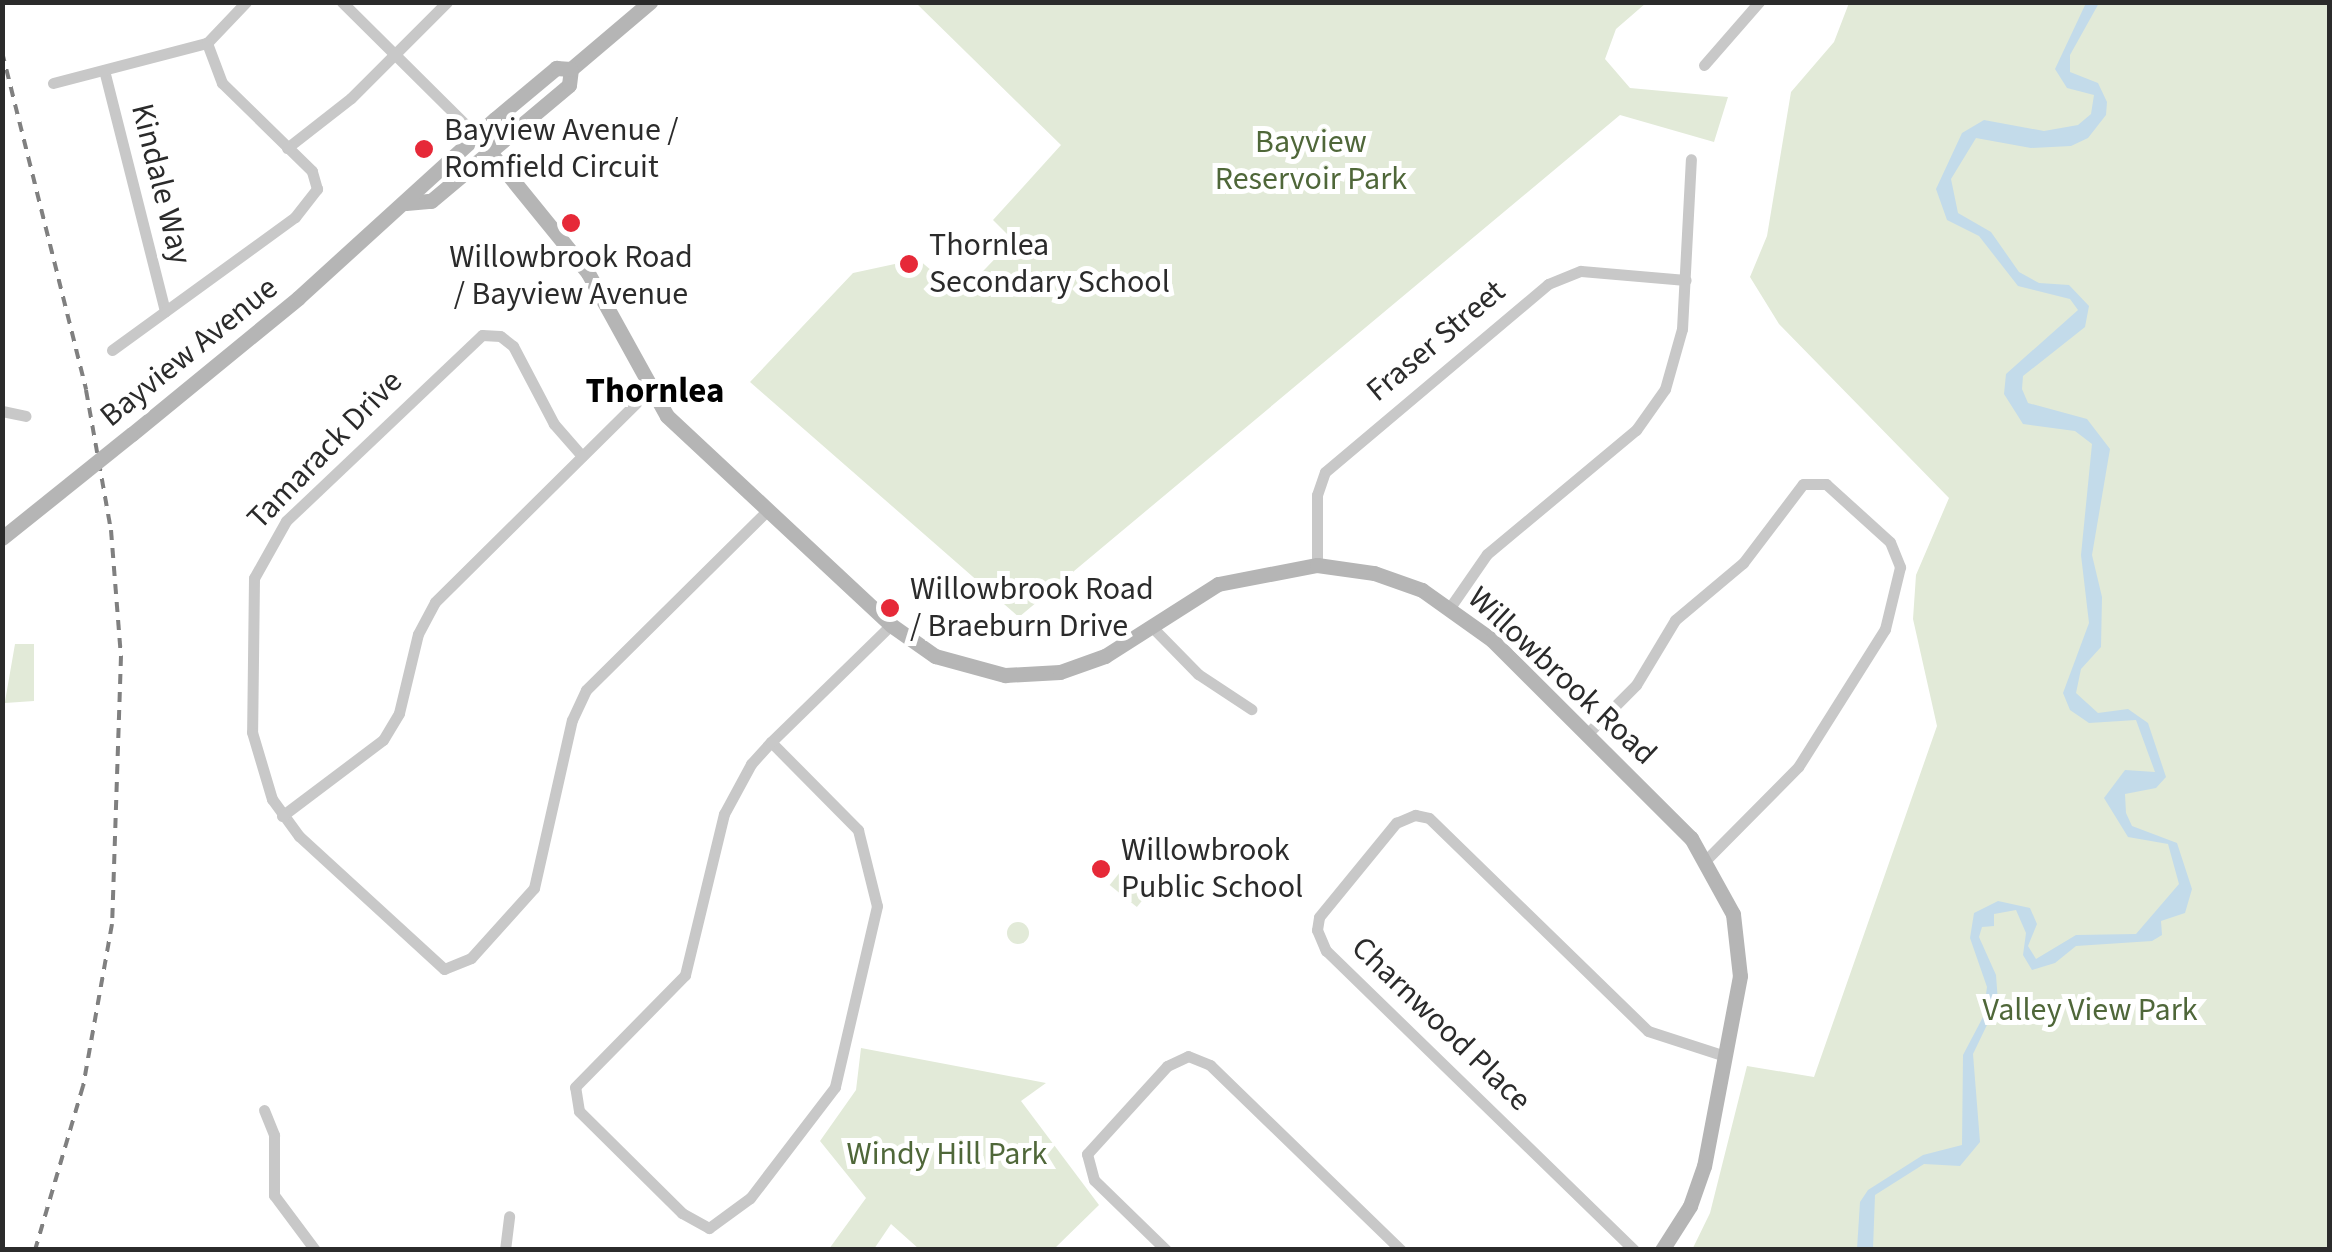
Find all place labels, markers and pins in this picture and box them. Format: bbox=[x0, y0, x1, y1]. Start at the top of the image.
place label: Bayview Avenue / Romfield Circuit bbox=[444, 112, 678, 187]
marker: Bayview Avenue / Romfield Circuit bbox=[413, 138, 435, 160]
marker: Willowbrook Road / Bayview Avenue bbox=[560, 212, 582, 234]
place label: Thornlea Secondary School bbox=[929, 227, 1170, 302]
place label: Willowbrook Road / Bayview Avenue bbox=[449, 239, 693, 314]
marker: Thornlea Secondary School bbox=[898, 253, 920, 275]
place label: Willowbrook Road / Braeburn Drive bbox=[910, 571, 1154, 646]
marker: Willowbrook Road / Braeburn Drive bbox=[879, 597, 901, 619]
place label: Willowbrook Public School bbox=[1121, 832, 1303, 907]
marker: Willowbrook Public School bbox=[1090, 858, 1112, 880]

